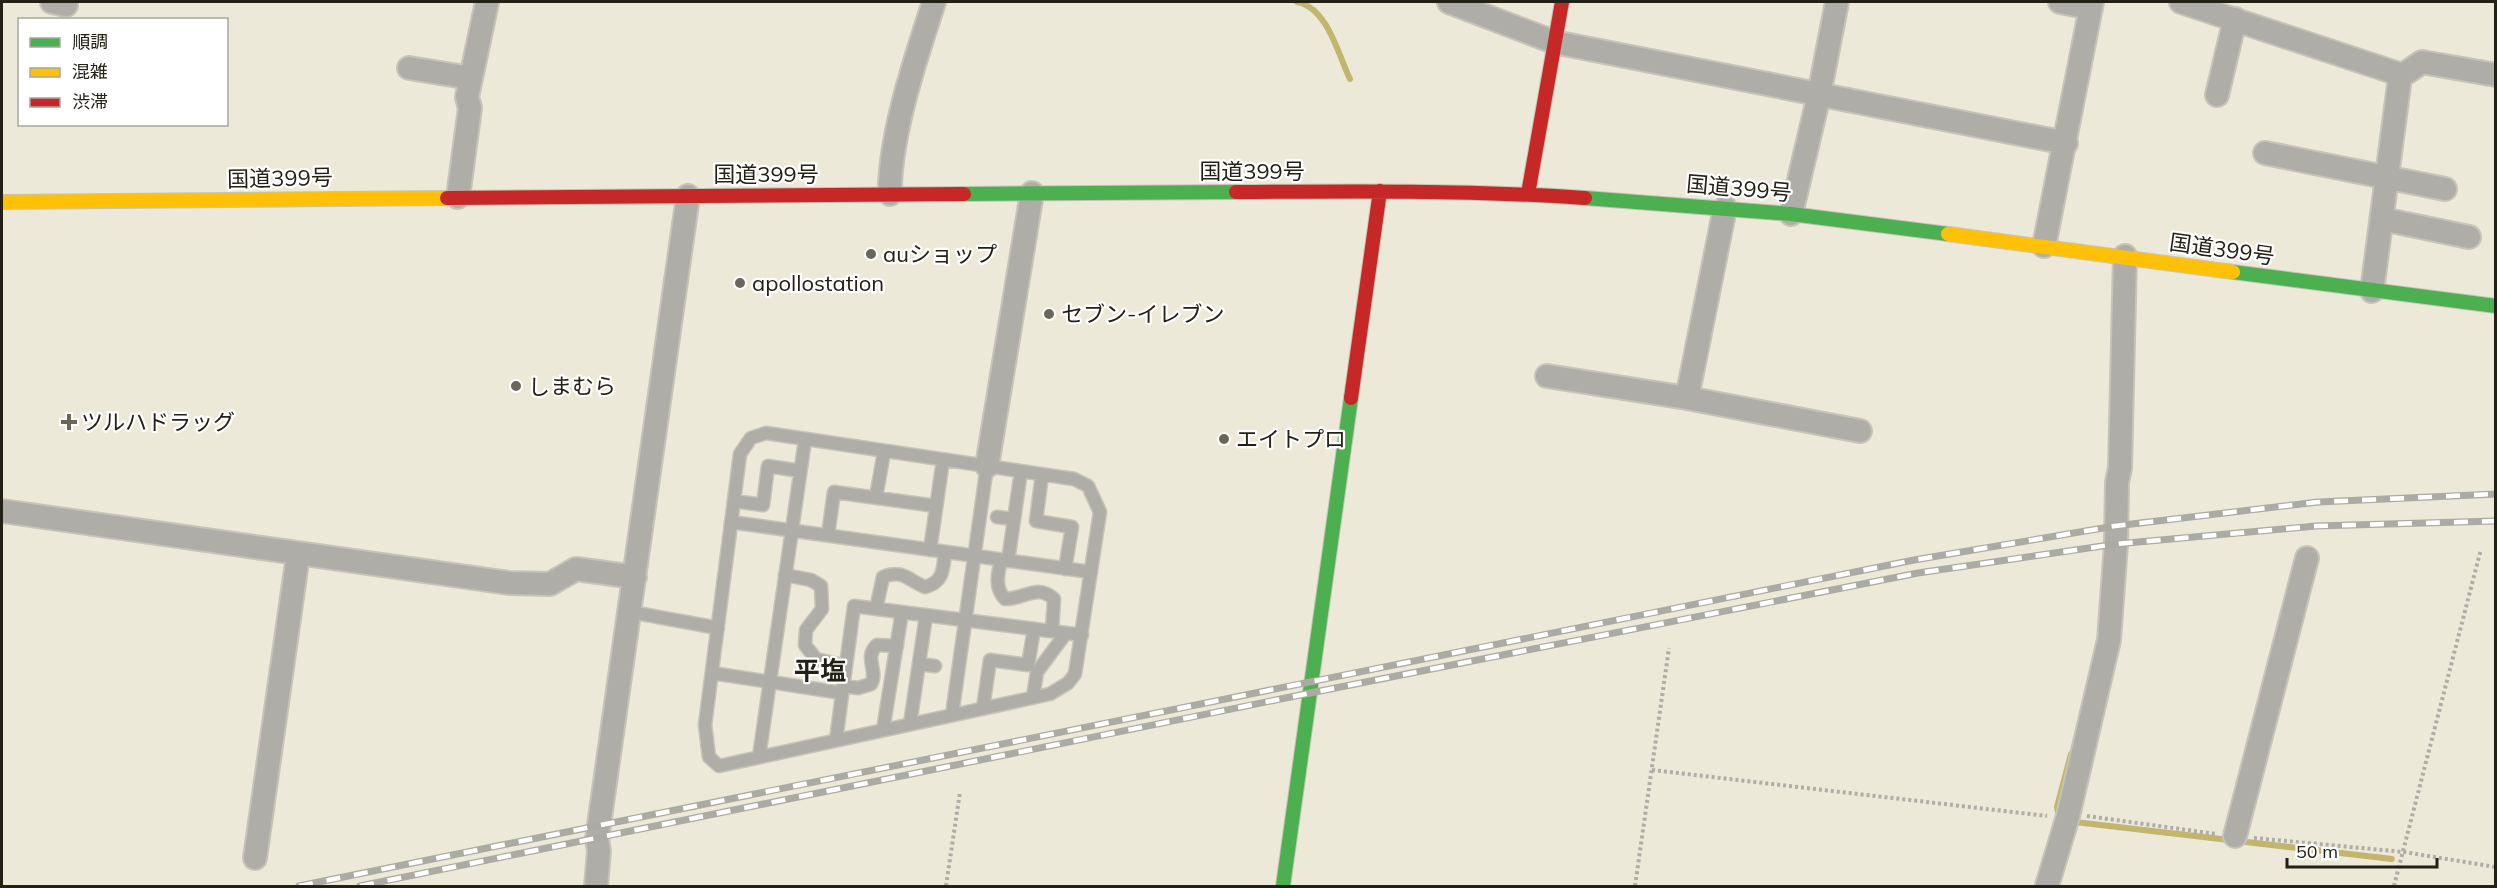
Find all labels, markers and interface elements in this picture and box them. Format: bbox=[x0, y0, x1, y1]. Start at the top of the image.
legend bbox=[18, 18, 228, 126]
text: 順調 bbox=[72, 30, 108, 53]
text: 混雑 bbox=[72, 60, 108, 83]
text: 渋滞 bbox=[72, 90, 108, 113]
street label: 国道399号 bbox=[1199, 157, 1305, 185]
street label: 国道399号 bbox=[713, 160, 819, 188]
street label: 国道399号 bbox=[227, 163, 333, 193]
street label: 国道399号 bbox=[1685, 169, 1793, 207]
street label: 国道399号 bbox=[2168, 228, 2276, 270]
place label: auショップ bbox=[883, 240, 997, 268]
marker: auショップ bbox=[864, 247, 878, 261]
place label: apollostation bbox=[752, 269, 884, 297]
marker: apollostation bbox=[733, 276, 747, 290]
place label: セブン-イレブン bbox=[1061, 300, 1224, 328]
marker: セブン-イレブン bbox=[1042, 307, 1056, 321]
place label: しまむら bbox=[528, 372, 616, 400]
marker: しまむら bbox=[509, 379, 523, 393]
place label: ツルハドラッグ bbox=[81, 408, 235, 436]
marker: ツルハドラッグ bbox=[62, 415, 76, 429]
place label: エイトプロ bbox=[1236, 425, 1346, 453]
marker: エイトプロ bbox=[1217, 432, 1231, 446]
district label: 平塩 bbox=[794, 654, 846, 687]
scale bar bbox=[2287, 831, 2437, 869]
text: 50 m bbox=[2296, 840, 2338, 863]

